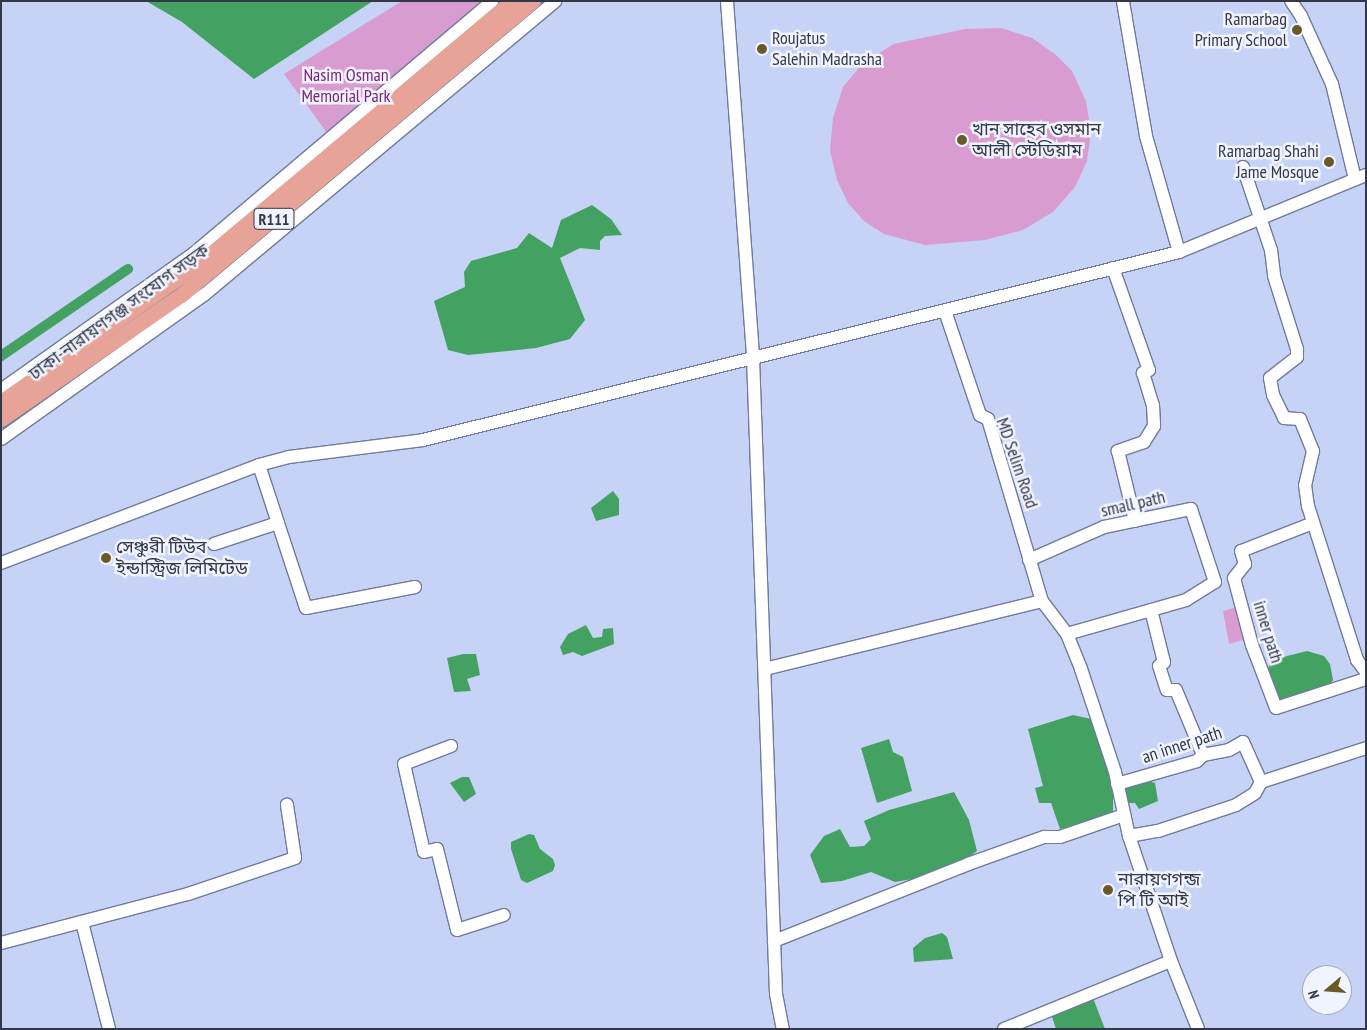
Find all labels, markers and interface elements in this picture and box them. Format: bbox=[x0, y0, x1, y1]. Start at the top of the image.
place label: Ramarbag Primary School bbox=[1194, 9, 1287, 52]
marker: Ramarbag Primary School bbox=[1291, 24, 1303, 36]
place label: Roujatus Salehin Madrasha bbox=[772, 28, 882, 70]
marker: Roujatus Salehin Madrasha bbox=[756, 43, 768, 55]
park label: Nasim Osman Memorial Park bbox=[301, 65, 391, 108]
place label: খান সাহেব ওসমান আলী স্টেডিয়াম bbox=[972, 119, 1101, 162]
marker: খান সাহেব ওসমান আলী স্টেডিয়াম bbox=[956, 134, 968, 146]
place label: Ramarbag Shahi Jame Mosque bbox=[1218, 141, 1319, 183]
marker: Ramarbag Shahi Jame Mosque bbox=[1323, 156, 1335, 168]
road number: R111 bbox=[253, 205, 295, 232]
street label: ঢাকা-নারায়ণগঞ্জ সংযোগ সড়ক bbox=[25, 239, 213, 385]
street label: MD Selim Road bbox=[991, 415, 1043, 511]
street label: small path bbox=[1099, 486, 1167, 522]
place label: সেঞ্চুরী টিউব ইন্ডাস্ট্রিজ লিমিটেড bbox=[116, 537, 248, 580]
marker: সেঞ্চুরী টিউব ইন্ডাস্ট্রিজ লিমিটেড bbox=[100, 552, 112, 564]
street label: inner path bbox=[1248, 598, 1288, 666]
street label: an inner path bbox=[1139, 722, 1225, 768]
place label: নারায়ণগন্জ পি টি আই bbox=[1118, 869, 1200, 912]
marker: নারায়ণগন্জ পি টি আই bbox=[1102, 884, 1114, 896]
north arrow bbox=[1302, 965, 1352, 1015]
text: N bbox=[1304, 988, 1323, 1001]

